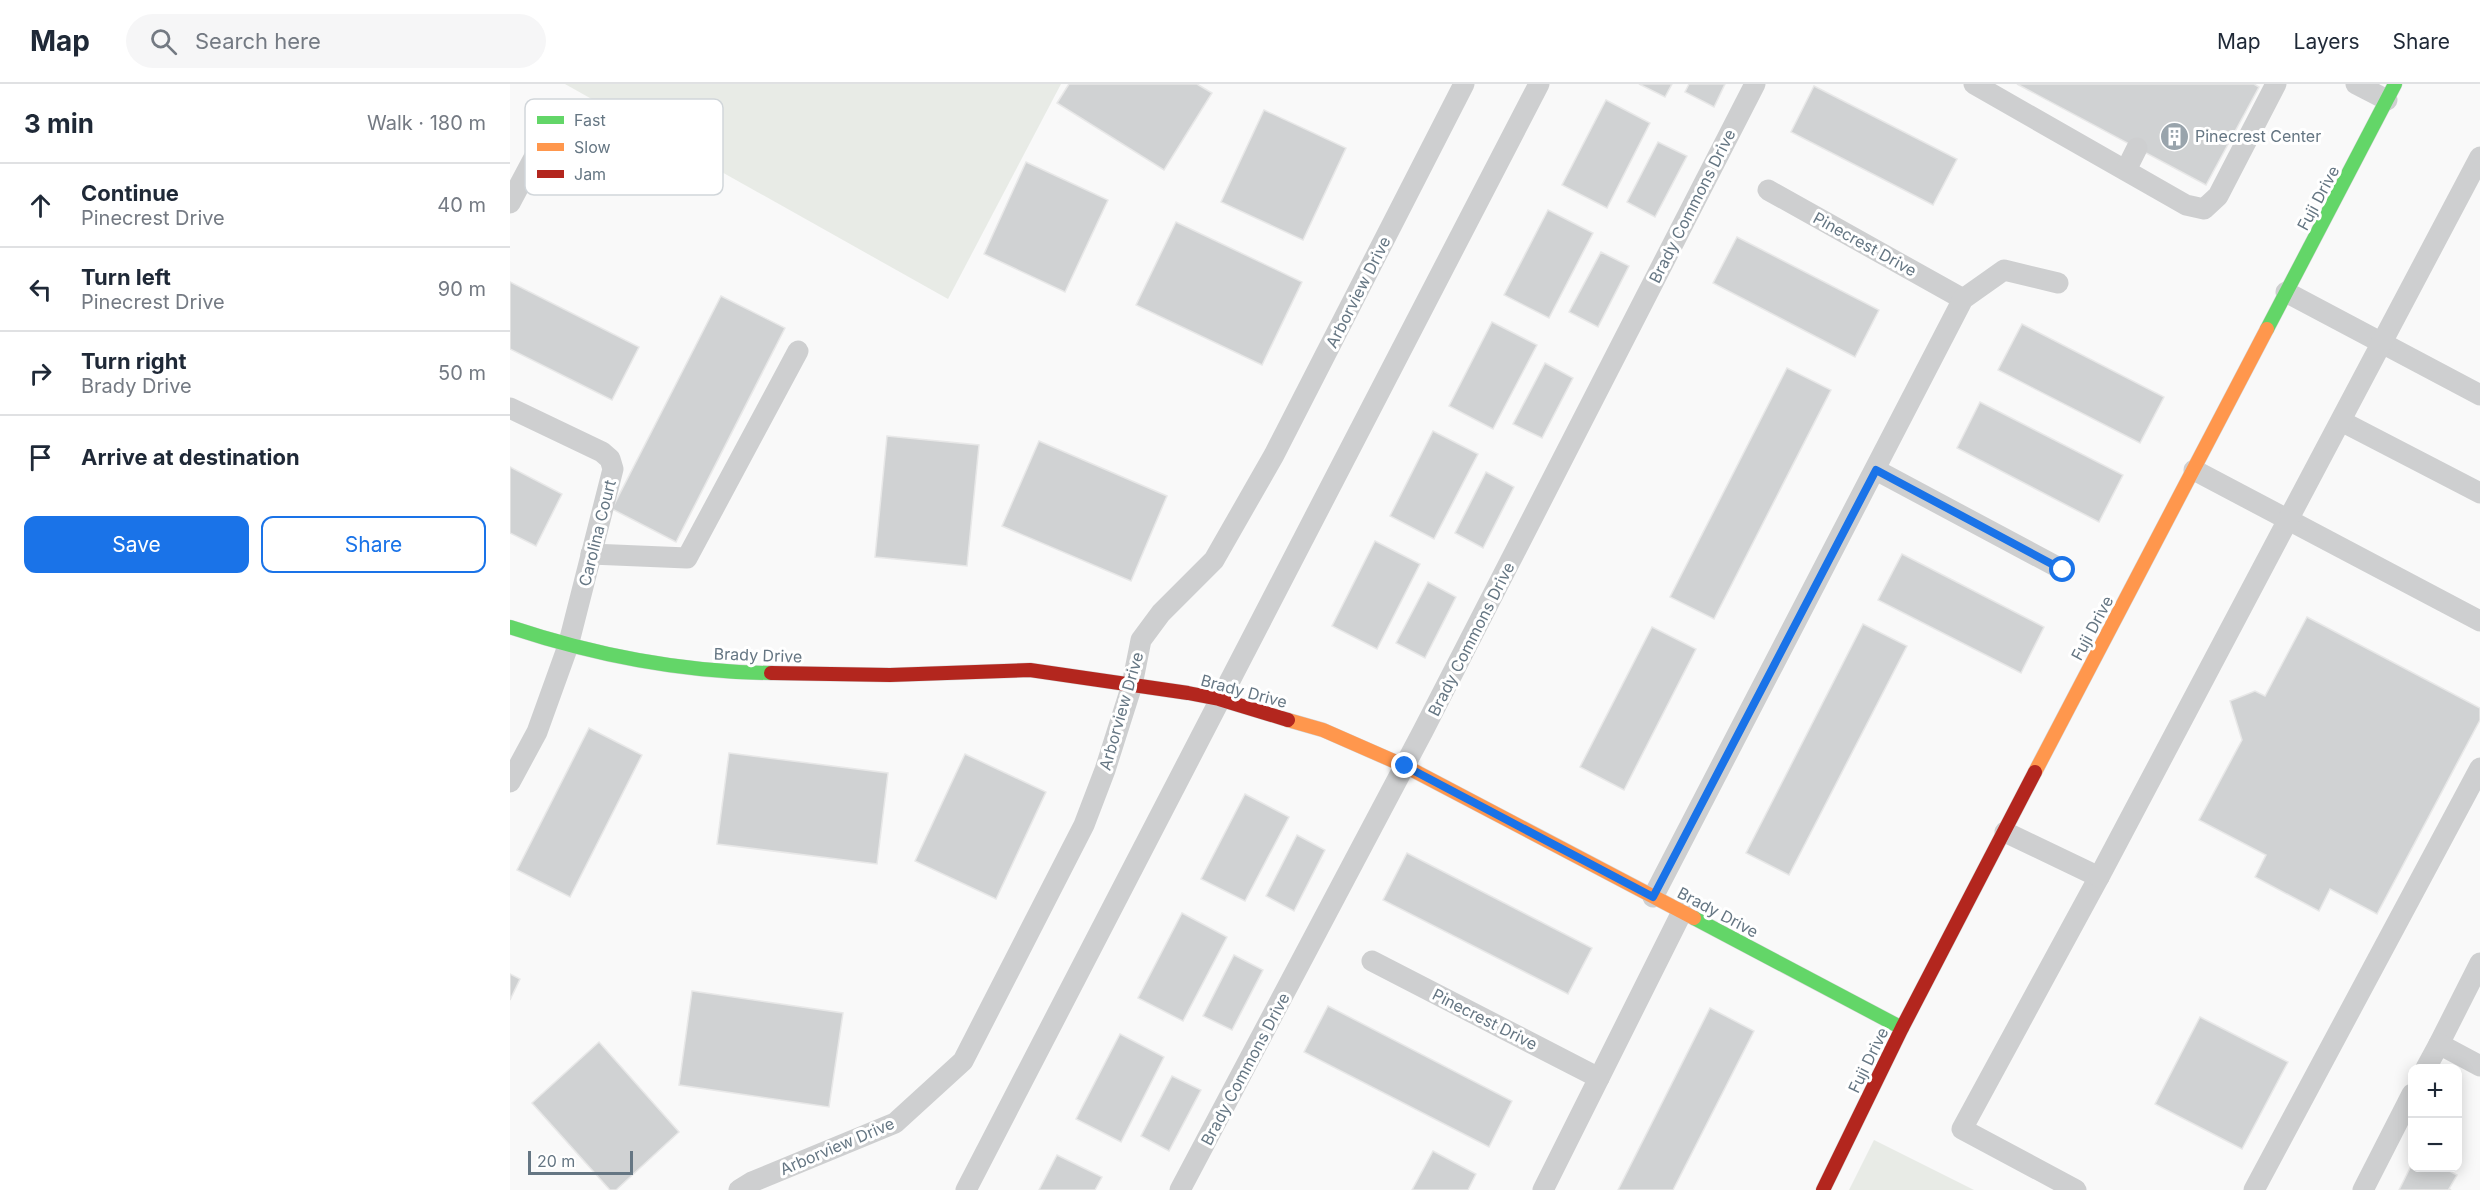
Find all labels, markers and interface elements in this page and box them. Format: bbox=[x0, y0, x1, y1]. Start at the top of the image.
search box bbox=[126, 14, 546, 68]
text: Map bbox=[30, 24, 90, 58]
icon: search bbox=[147, 25, 180, 58]
text: Search here bbox=[195, 28, 321, 54]
text: Map bbox=[2217, 29, 2261, 54]
text: Layers bbox=[2294, 29, 2360, 54]
text: Share bbox=[2393, 29, 2450, 54]
legend bbox=[525, 99, 723, 195]
text: 3 min bbox=[24, 108, 94, 139]
text: Fast bbox=[574, 110, 606, 130]
text: Walk · 180 m bbox=[367, 111, 486, 135]
building icon: Pinecrest Center bbox=[2158, 120, 2190, 152]
street label: Brady Commons Drive bbox=[1645, 126, 1739, 286]
place label: Pinecrest Center bbox=[2195, 126, 2321, 146]
text: Slow bbox=[574, 137, 611, 157]
street label: Fuji Drive bbox=[2293, 162, 2343, 234]
text: Jam bbox=[574, 164, 606, 184]
text: Continue bbox=[81, 180, 179, 206]
icon: ahead bbox=[24, 189, 57, 222]
text: 40 m bbox=[437, 193, 486, 217]
text: Pinecrest Drive bbox=[81, 206, 225, 230]
street label: Pinecrest Drive bbox=[1810, 207, 1920, 281]
street label: Arborview Drive bbox=[1321, 233, 1395, 351]
text: Turn left bbox=[81, 264, 171, 290]
icon: left bbox=[24, 273, 57, 306]
text: 90 m bbox=[438, 277, 486, 301]
text: Pinecrest Drive bbox=[81, 290, 225, 314]
text: Turn right bbox=[81, 348, 187, 374]
icon: right bbox=[24, 357, 57, 390]
text: 50 m bbox=[438, 361, 486, 385]
text: Brady Drive bbox=[81, 374, 192, 398]
icon: arrive bbox=[24, 441, 57, 474]
text: Arrive at destination bbox=[81, 444, 300, 470]
street label: Carolina Court bbox=[574, 478, 620, 588]
button: Save bbox=[24, 516, 249, 573]
button: Share bbox=[261, 516, 486, 573]
route start bbox=[2049, 556, 2075, 582]
street label: Brady Commons Drive bbox=[1424, 559, 1518, 719]
street label: Fuji Drive bbox=[2067, 592, 2117, 664]
street label: Brady Drive bbox=[713, 643, 803, 667]
street label: Arborview Drive bbox=[1095, 650, 1147, 772]
street label: Brady Drive bbox=[1199, 670, 1289, 712]
route end bbox=[1391, 752, 1417, 778]
street label: Brady Drive bbox=[1674, 882, 1762, 942]
street label: Pinecrest Drive bbox=[1429, 984, 1541, 1054]
street label: Brady Commons Drive bbox=[1196, 989, 1294, 1149]
street label: Fuji Drive bbox=[1844, 1024, 1892, 1096]
map controls bbox=[2408, 1064, 2462, 1172]
button: + bbox=[2408, 1064, 2462, 1118]
street label: Arborview Drive bbox=[777, 1113, 897, 1179]
button: − bbox=[2408, 1118, 2462, 1172]
scale bar bbox=[528, 1148, 633, 1176]
text: 20 m bbox=[537, 1151, 575, 1171]

